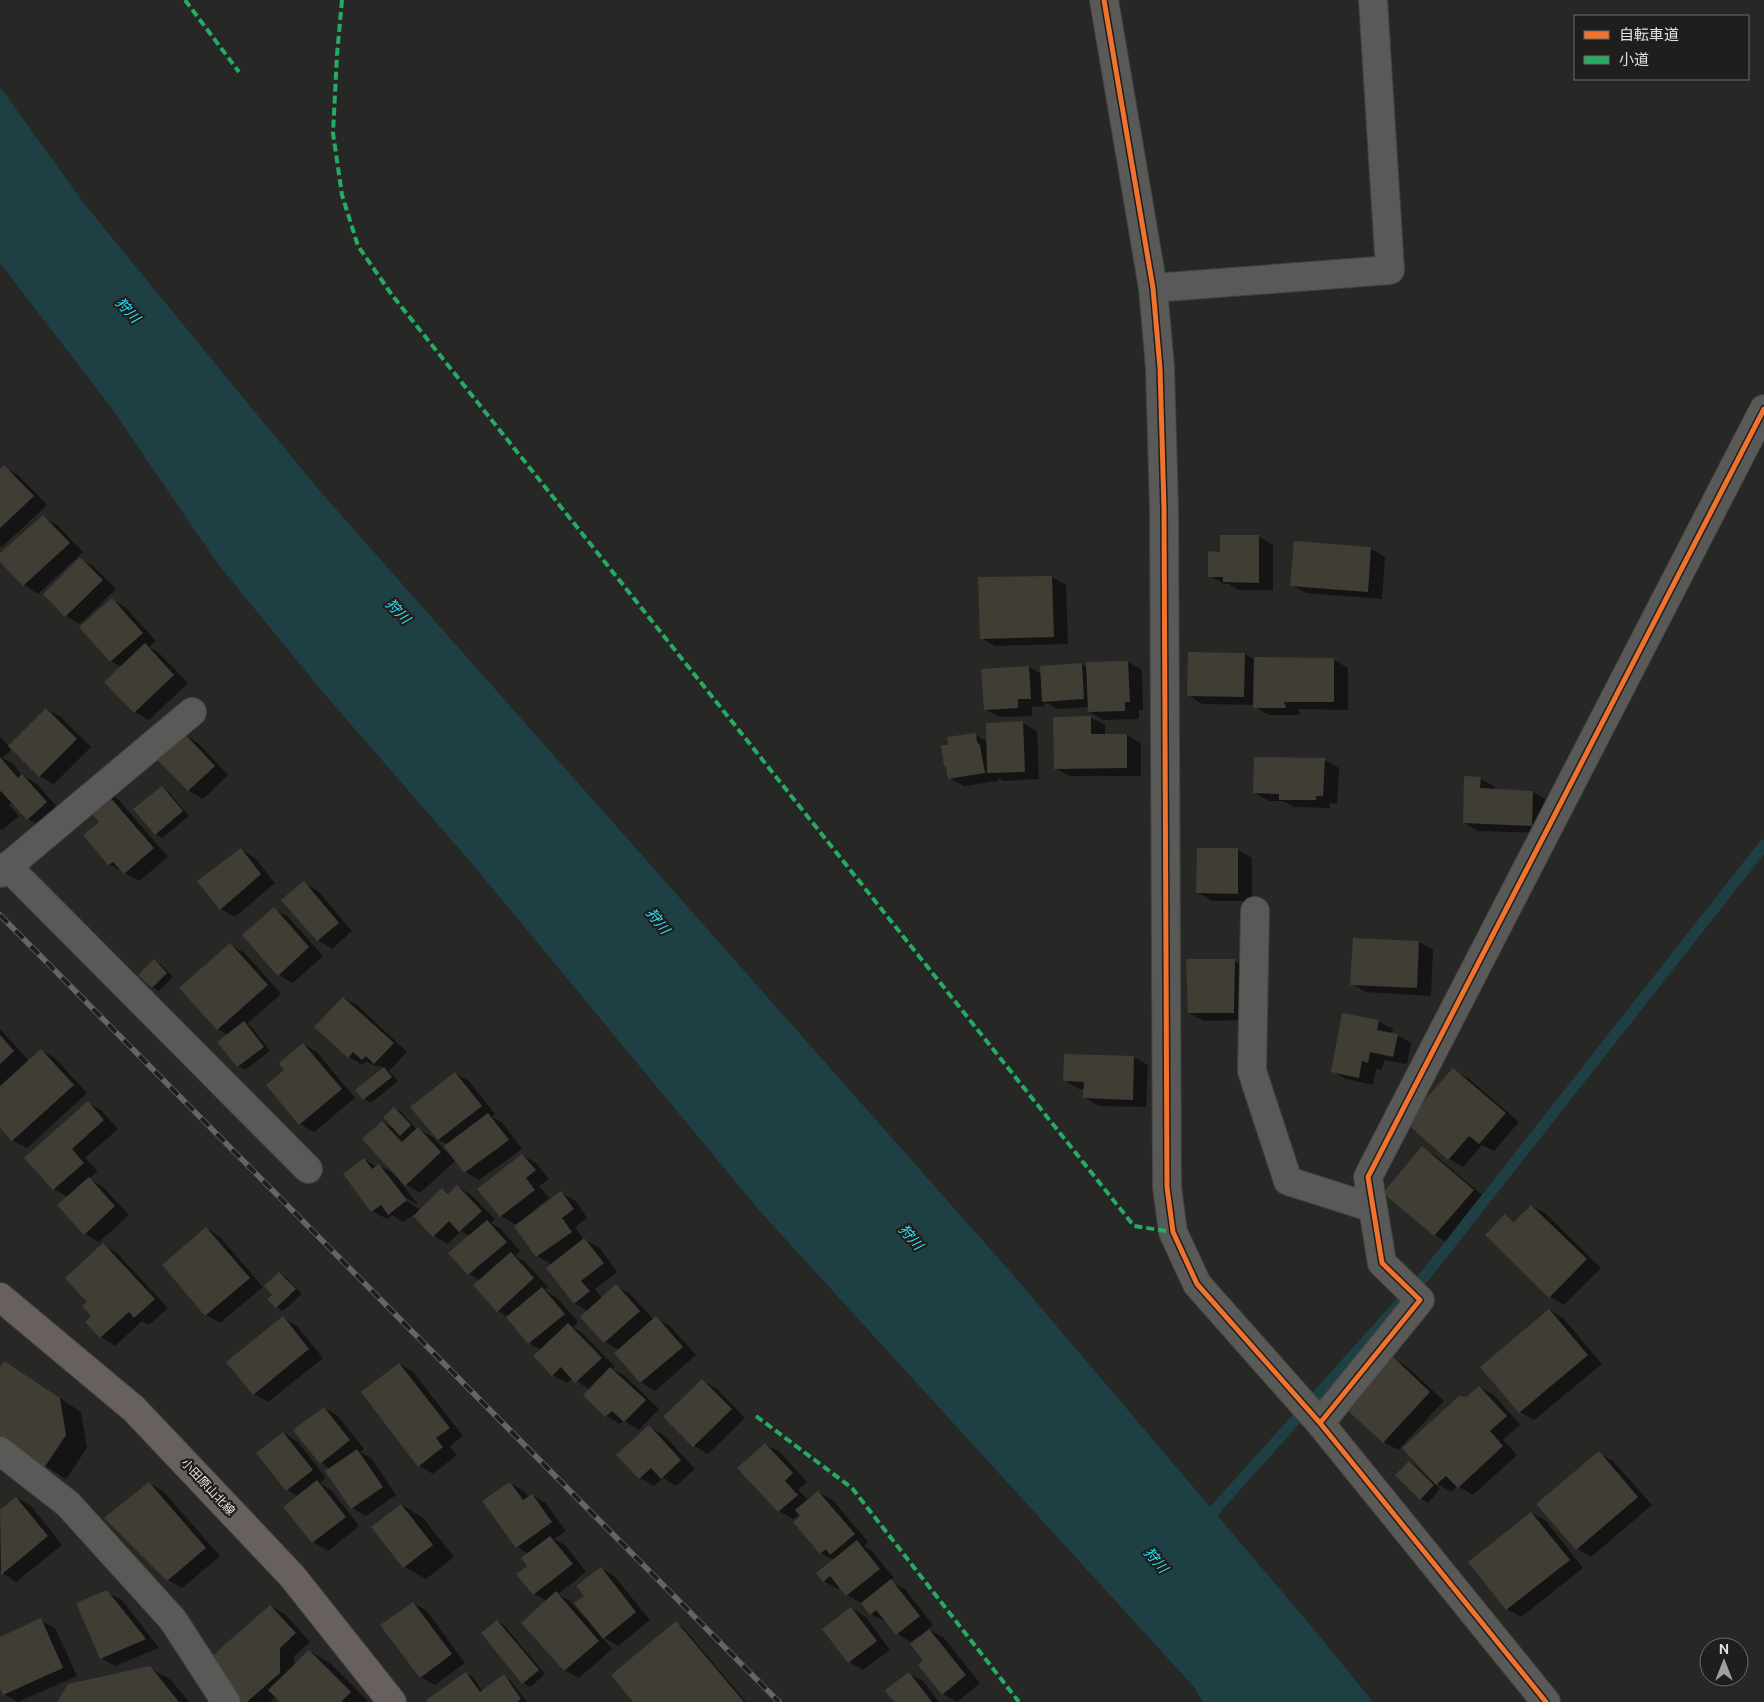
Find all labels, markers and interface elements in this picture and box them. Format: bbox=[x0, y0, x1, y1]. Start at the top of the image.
legend bbox=[1574, 15, 1749, 80]
text: 自転車道 bbox=[1619, 26, 1679, 43]
text: 小道 bbox=[1619, 51, 1649, 68]
water label: 狩川 bbox=[113, 294, 145, 327]
water label: 狩川 bbox=[383, 595, 415, 628]
water label: 狩川 bbox=[643, 905, 674, 939]
water label: 狩川 bbox=[896, 1221, 928, 1254]
street label: 小田原山北線 bbox=[179, 1456, 238, 1517]
water label: 狩川 bbox=[1141, 1544, 1172, 1577]
north arrow bbox=[1699, 1637, 1749, 1687]
text: N bbox=[1719, 1641, 1729, 1657]

